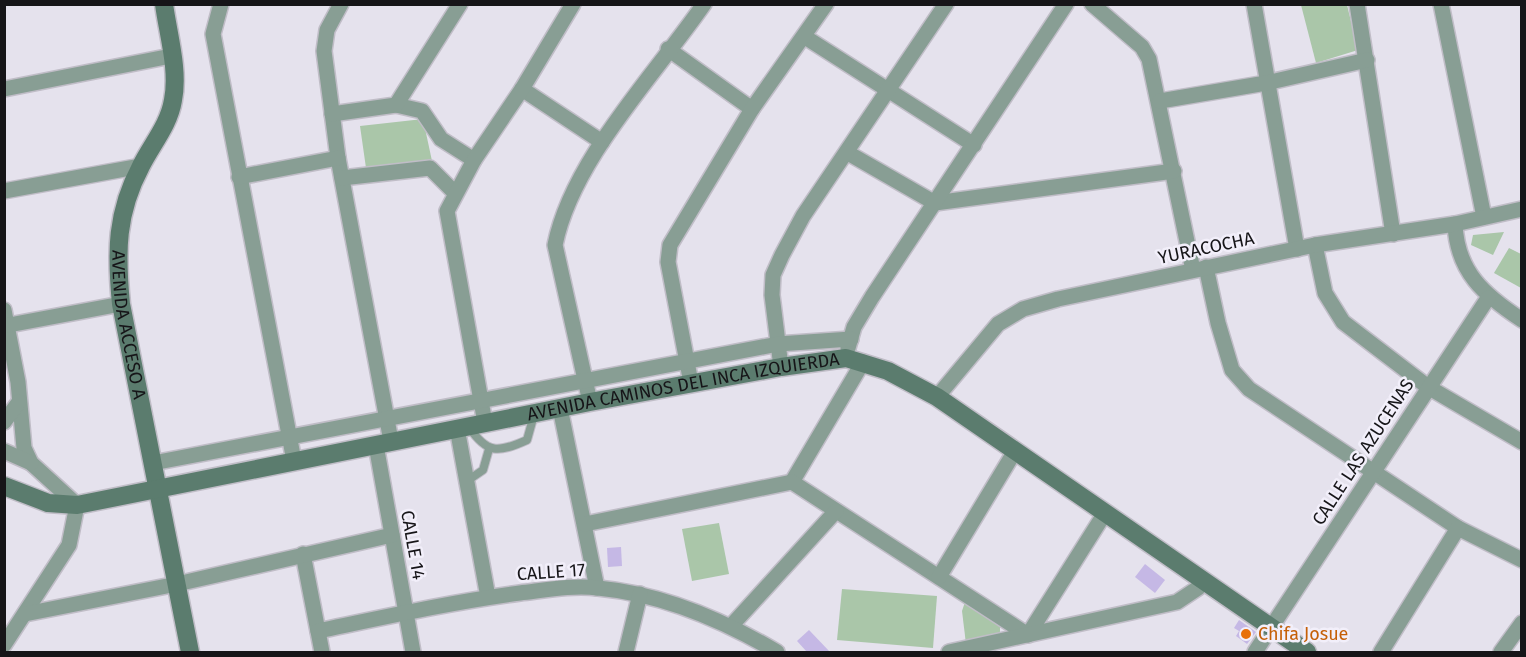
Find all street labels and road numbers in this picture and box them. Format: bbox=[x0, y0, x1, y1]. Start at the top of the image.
street label: YURACOCHA bbox=[1156, 227, 1257, 269]
street label: AVENIDA ACCESO A bbox=[107, 250, 151, 402]
street label: AVENIDA CAMINOS DEL INCA IZQUIERDA bbox=[525, 348, 841, 425]
street label: CALLE LAS AZUCENAS bbox=[1307, 374, 1419, 529]
street label: CALLE 14 bbox=[396, 509, 430, 582]
street label: CALLE 17 bbox=[516, 559, 586, 585]

